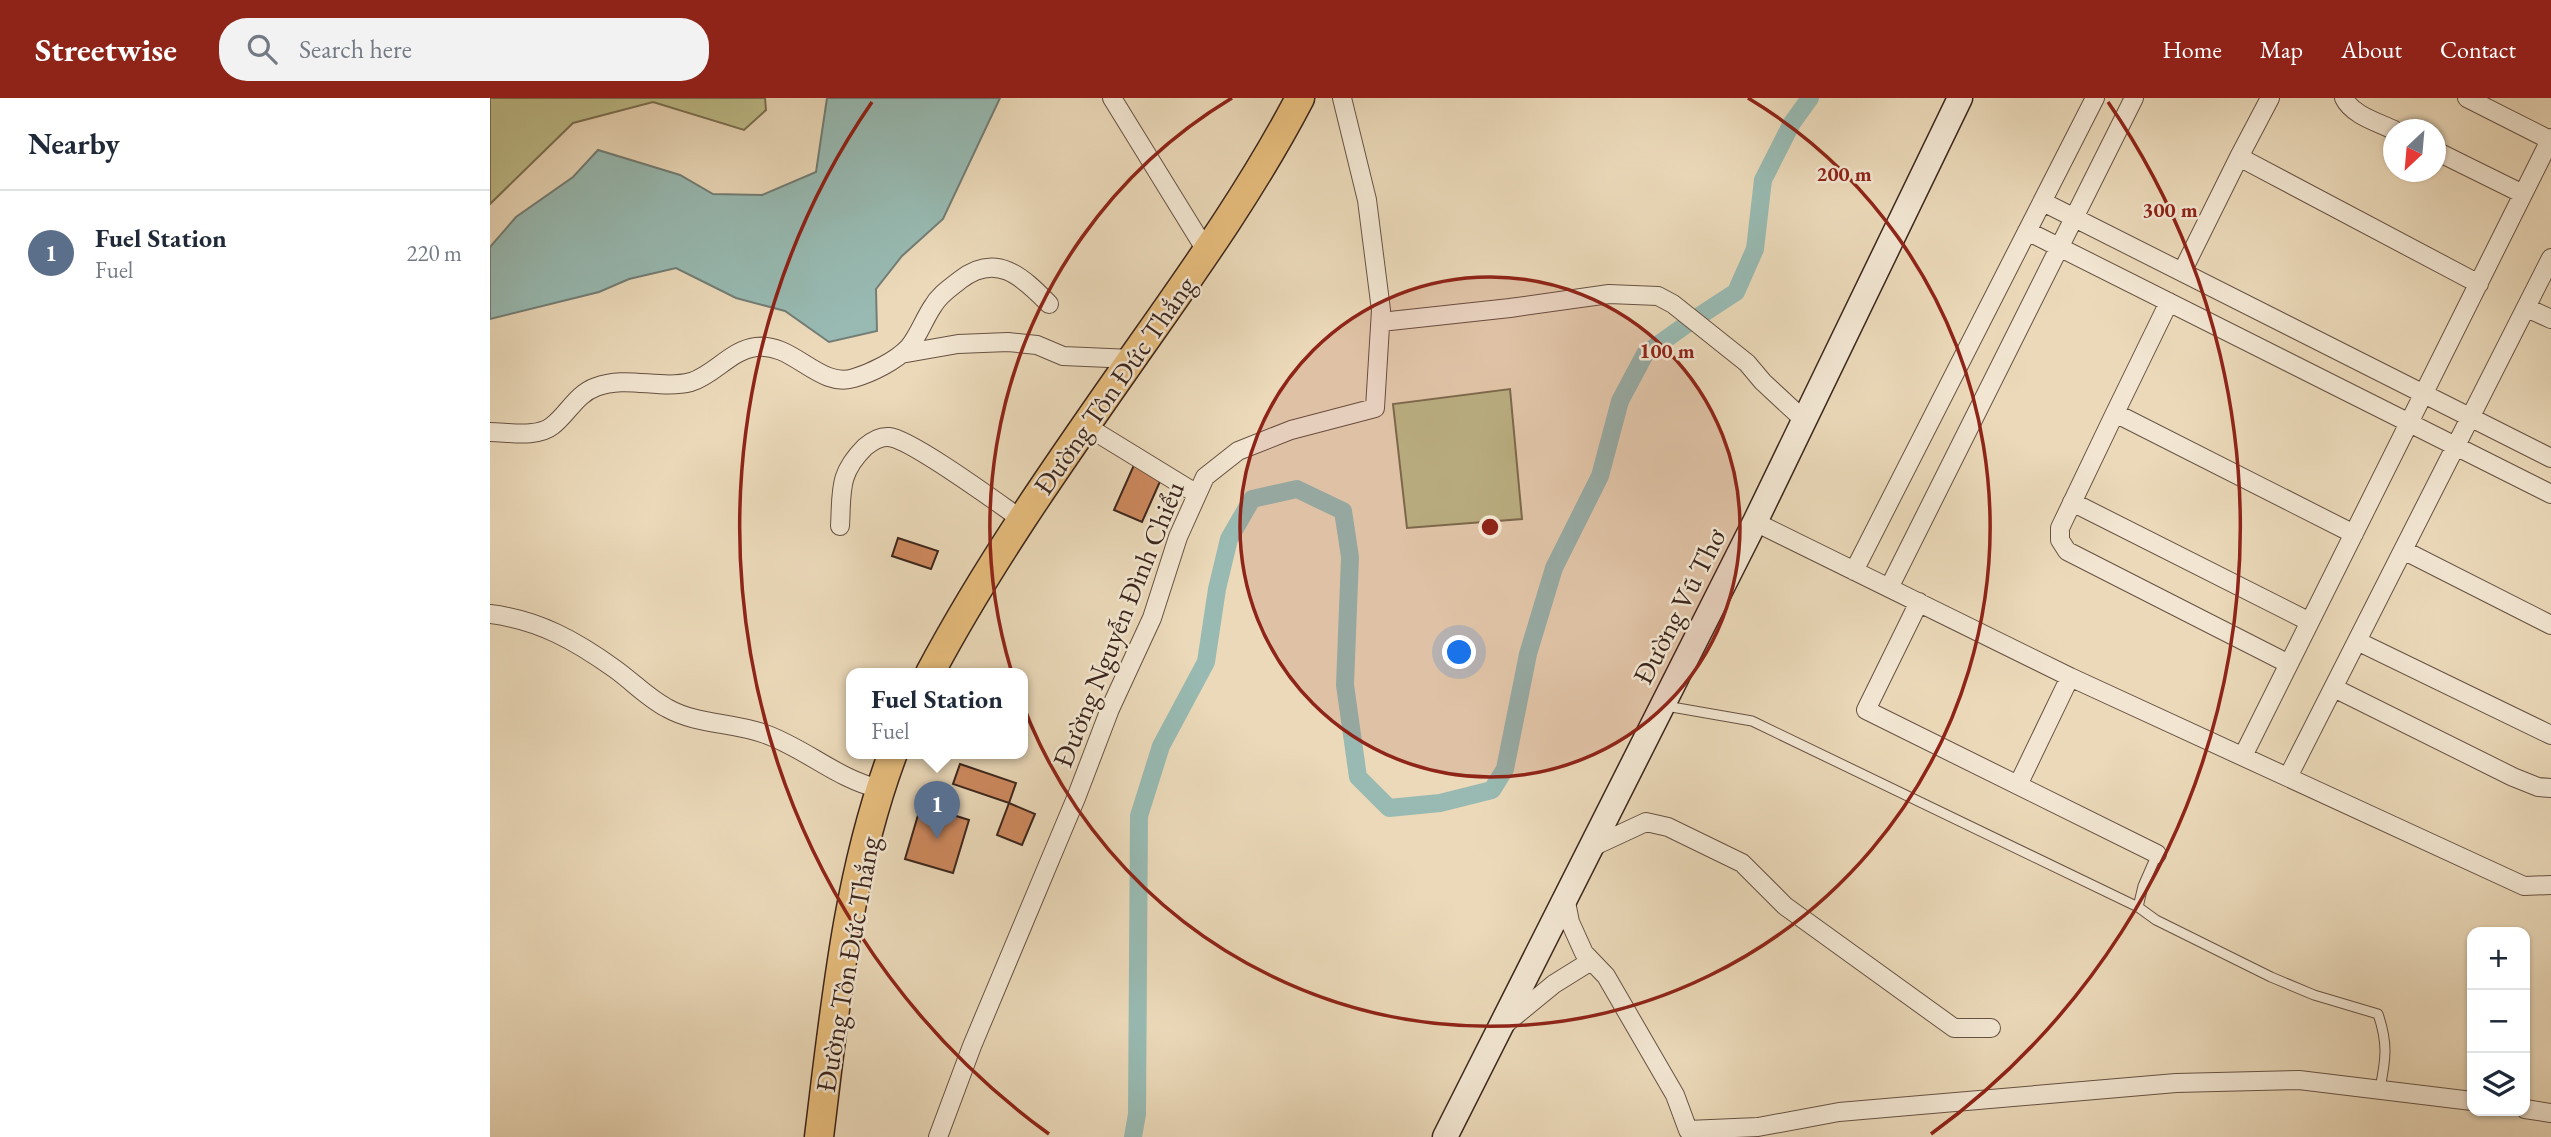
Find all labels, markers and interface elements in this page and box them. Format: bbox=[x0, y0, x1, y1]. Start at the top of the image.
search box bbox=[219, 18, 709, 81]
text: Streetwise bbox=[35, 28, 177, 71]
icon: search bbox=[243, 30, 281, 68]
text: Search here bbox=[299, 32, 412, 66]
text: Home bbox=[2162, 34, 2222, 65]
text: Map bbox=[2260, 34, 2303, 65]
text: About bbox=[2341, 34, 2402, 65]
text: Contact bbox=[2440, 34, 2516, 65]
north arrow bbox=[2383, 119, 2446, 182]
text: Nearby bbox=[28, 124, 120, 163]
text: 200 m bbox=[1816, 160, 1872, 187]
text: 300 m bbox=[2142, 196, 2198, 223]
text: Fuel Station bbox=[95, 221, 227, 255]
text: 1 bbox=[45, 238, 57, 268]
text: 220 m bbox=[406, 238, 462, 268]
text: Fuel bbox=[95, 255, 133, 285]
street label: Đường Tôn Đức Thắng bbox=[1025, 268, 1203, 501]
text: 100 m bbox=[1639, 337, 1695, 364]
street label: Đường Nguyễn Đình Chiểu bbox=[1044, 476, 1192, 772]
centre of rings bbox=[1478, 515, 1502, 539]
street label: Đường Vũ Thơ bbox=[1624, 521, 1734, 690]
your location bbox=[1442, 635, 1476, 669]
popup bbox=[846, 668, 1028, 759]
text: Fuel Station bbox=[871, 682, 1003, 716]
text: Fuel bbox=[871, 716, 910, 746]
pin: 1 bbox=[914, 781, 960, 839]
street label: Đường Tôn Đức Thắng bbox=[807, 833, 887, 1095]
map controls bbox=[2467, 927, 2530, 1116]
button: + bbox=[2467, 927, 2530, 990]
button: − bbox=[2467, 990, 2530, 1053]
button: layers bbox=[2467, 1053, 2530, 1116]

